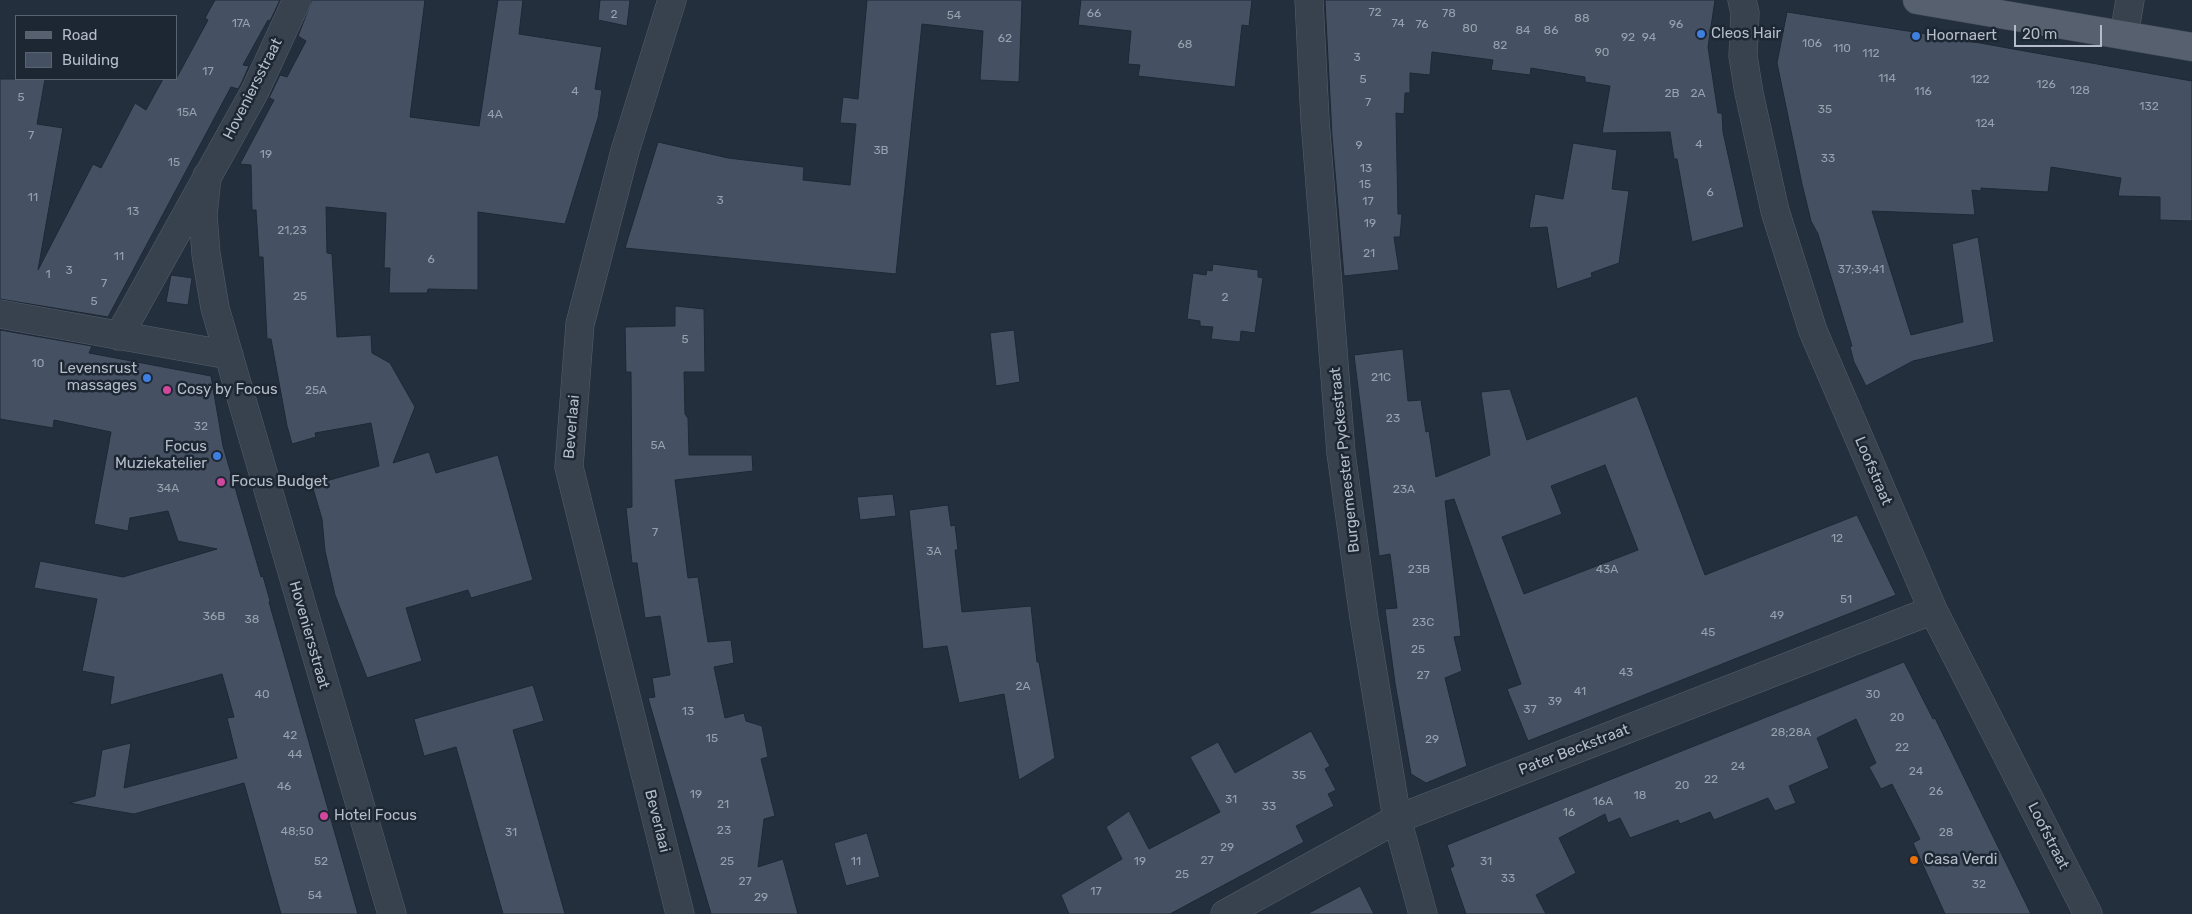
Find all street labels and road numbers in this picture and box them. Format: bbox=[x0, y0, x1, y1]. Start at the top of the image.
street label: Hoveniersstraat bbox=[220, 35, 286, 143]
street label: Burgemeester Pyckestraat bbox=[1326, 366, 1364, 554]
street label: Beverlaai bbox=[560, 394, 584, 460]
street label: Loofstraat bbox=[1851, 434, 1895, 508]
street label: Hoveniersstraat bbox=[285, 579, 333, 691]
street label: Pater Beckstraat bbox=[1516, 721, 1632, 779]
street label: Beverlaai bbox=[641, 788, 673, 854]
street label: Loofstraat bbox=[2023, 800, 2073, 872]

